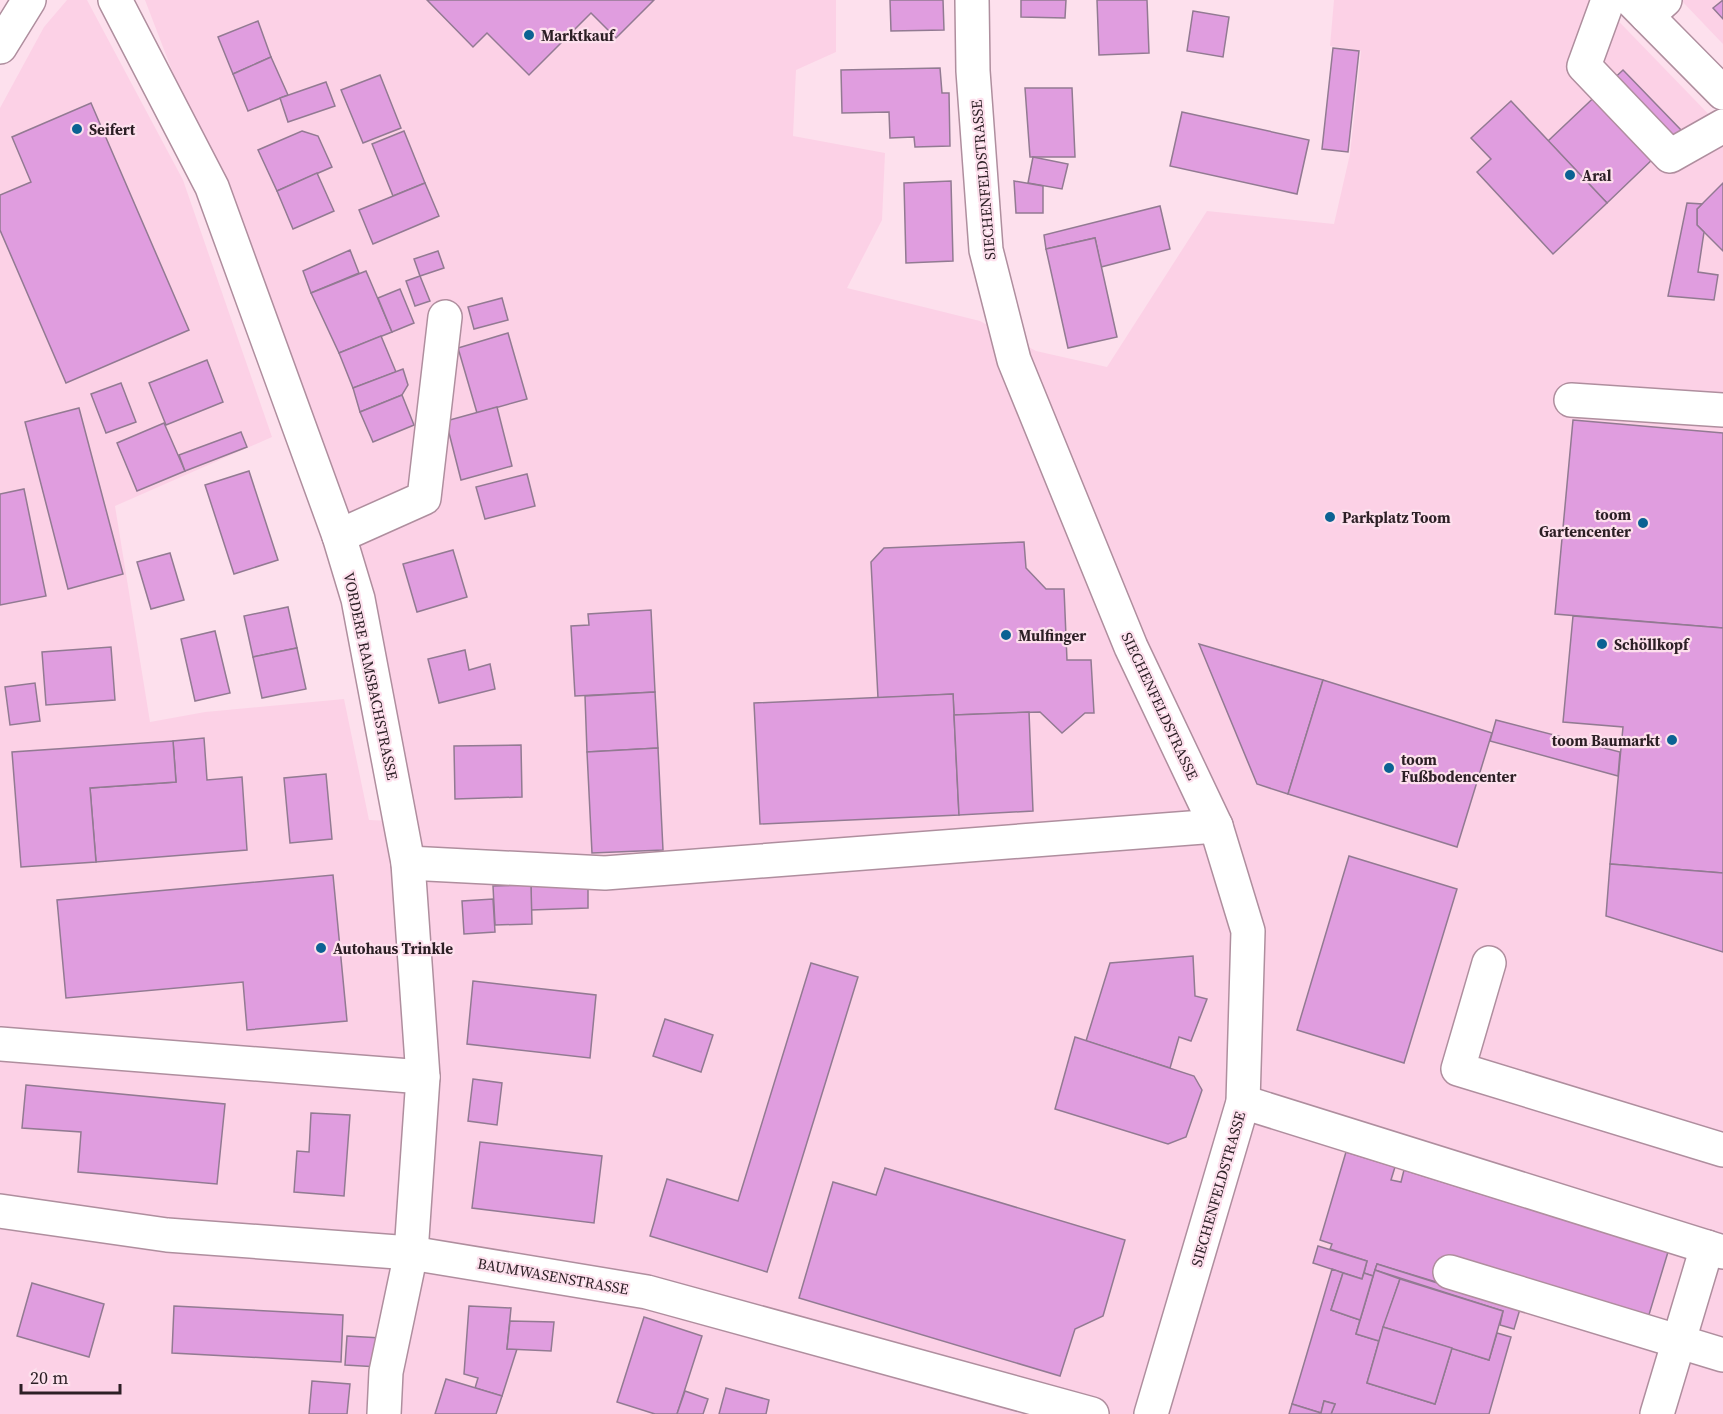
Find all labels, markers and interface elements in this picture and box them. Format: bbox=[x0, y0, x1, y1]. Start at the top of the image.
place label: Marktkauf bbox=[541, 25, 616, 46]
marker: Marktkauf bbox=[522, 28, 536, 42]
street label: SIECHENFELDSTRASSE bbox=[966, 99, 1000, 261]
place label: Seifert bbox=[89, 119, 136, 140]
marker: Seifert bbox=[70, 122, 84, 136]
place label: Aral bbox=[1582, 165, 1612, 186]
marker: Aral bbox=[1563, 168, 1577, 182]
place label: toom Gartencenter bbox=[1539, 504, 1631, 542]
place label: Parkplatz Toom bbox=[1342, 507, 1451, 528]
marker: Parkplatz Toom bbox=[1323, 510, 1337, 524]
marker: toom Gartencenter bbox=[1636, 516, 1650, 530]
street label: VORDERE RAMSBACHSTRASSE bbox=[339, 570, 403, 782]
place label: Mulfinger bbox=[1018, 625, 1086, 646]
marker: Mulfinger bbox=[999, 628, 1013, 642]
street label: SIECHENFELDSTRASSE bbox=[1117, 629, 1203, 783]
place label: Schöllkopf bbox=[1614, 634, 1690, 655]
marker: Schöllkopf bbox=[1595, 637, 1609, 651]
place label: toom Baumarkt bbox=[1552, 730, 1661, 751]
marker: toom Baumarkt bbox=[1665, 733, 1679, 747]
place label: toom Fußbodencenter bbox=[1401, 749, 1516, 787]
marker: toom Fußbodencenter bbox=[1382, 761, 1396, 775]
place label: Autohaus Trinkle bbox=[333, 938, 453, 959]
marker: Autohaus Trinkle bbox=[314, 941, 328, 955]
street label: SIECHENFELDSTRASSE bbox=[1186, 1109, 1250, 1269]
street label: BAUMWASENSTRASSE bbox=[476, 1252, 630, 1300]
scale bar bbox=[21, 1357, 120, 1395]
text: 20 m bbox=[30, 1365, 68, 1390]

